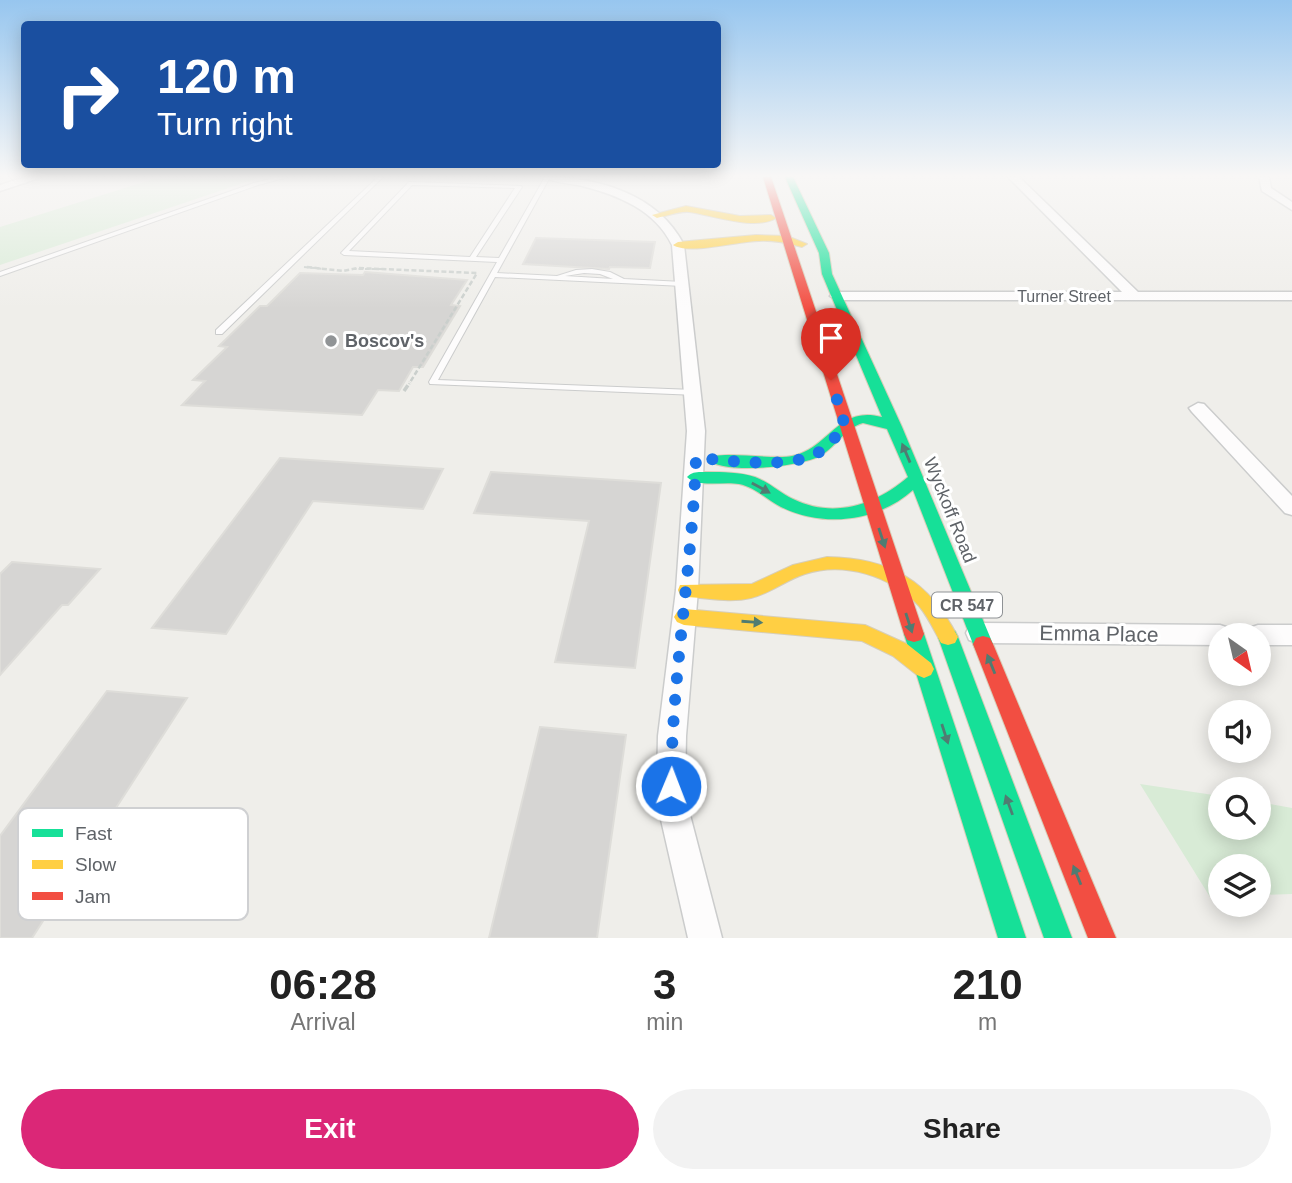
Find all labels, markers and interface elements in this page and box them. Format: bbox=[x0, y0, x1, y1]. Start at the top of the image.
icon: right bbox=[42, 49, 133, 140]
text: 120 m bbox=[157, 49, 296, 103]
text: Turn right bbox=[157, 106, 293, 142]
street label: Turner Street bbox=[1017, 288, 1111, 305]
pin bbox=[801, 308, 861, 380]
icon: arrive bbox=[812, 319, 850, 357]
place label: Boscov's bbox=[345, 331, 424, 351]
marker: Boscov's bbox=[323, 333, 339, 349]
one-way arrow bbox=[900, 443, 912, 463]
street label: Wyckoff Road bbox=[920, 455, 980, 565]
one-way arrow bbox=[752, 482, 771, 494]
one-way arrow bbox=[877, 528, 887, 549]
road number: CR 547 bbox=[932, 592, 1002, 618]
one-way arrow bbox=[904, 612, 915, 633]
one-way arrow bbox=[741, 617, 763, 628]
street label: Emma Place bbox=[1039, 621, 1159, 646]
north arrow bbox=[1208, 623, 1270, 686]
map controls bbox=[1208, 623, 1271, 917]
one-way arrow bbox=[985, 653, 996, 674]
button: sound bbox=[1208, 700, 1271, 763]
one-way arrow bbox=[940, 724, 951, 745]
position arrow bbox=[634, 749, 708, 823]
button: search bbox=[1208, 777, 1271, 840]
one-way arrow bbox=[1003, 794, 1014, 815]
legend bbox=[18, 808, 248, 920]
text: Fast bbox=[75, 823, 113, 844]
text: Slow bbox=[75, 854, 116, 875]
button: layers bbox=[1208, 854, 1271, 917]
one-way arrow bbox=[1071, 864, 1082, 885]
text: Jam bbox=[75, 886, 111, 907]
text: 06:28 bbox=[269, 961, 377, 1008]
text: 3 bbox=[653, 961, 676, 1008]
text: 210 bbox=[953, 961, 1023, 1008]
text: Arrival bbox=[290, 1009, 356, 1035]
text: min bbox=[646, 1009, 683, 1035]
text: m bbox=[978, 1009, 997, 1035]
button: Exit bbox=[21, 1089, 639, 1169]
button: Share bbox=[653, 1089, 1271, 1169]

